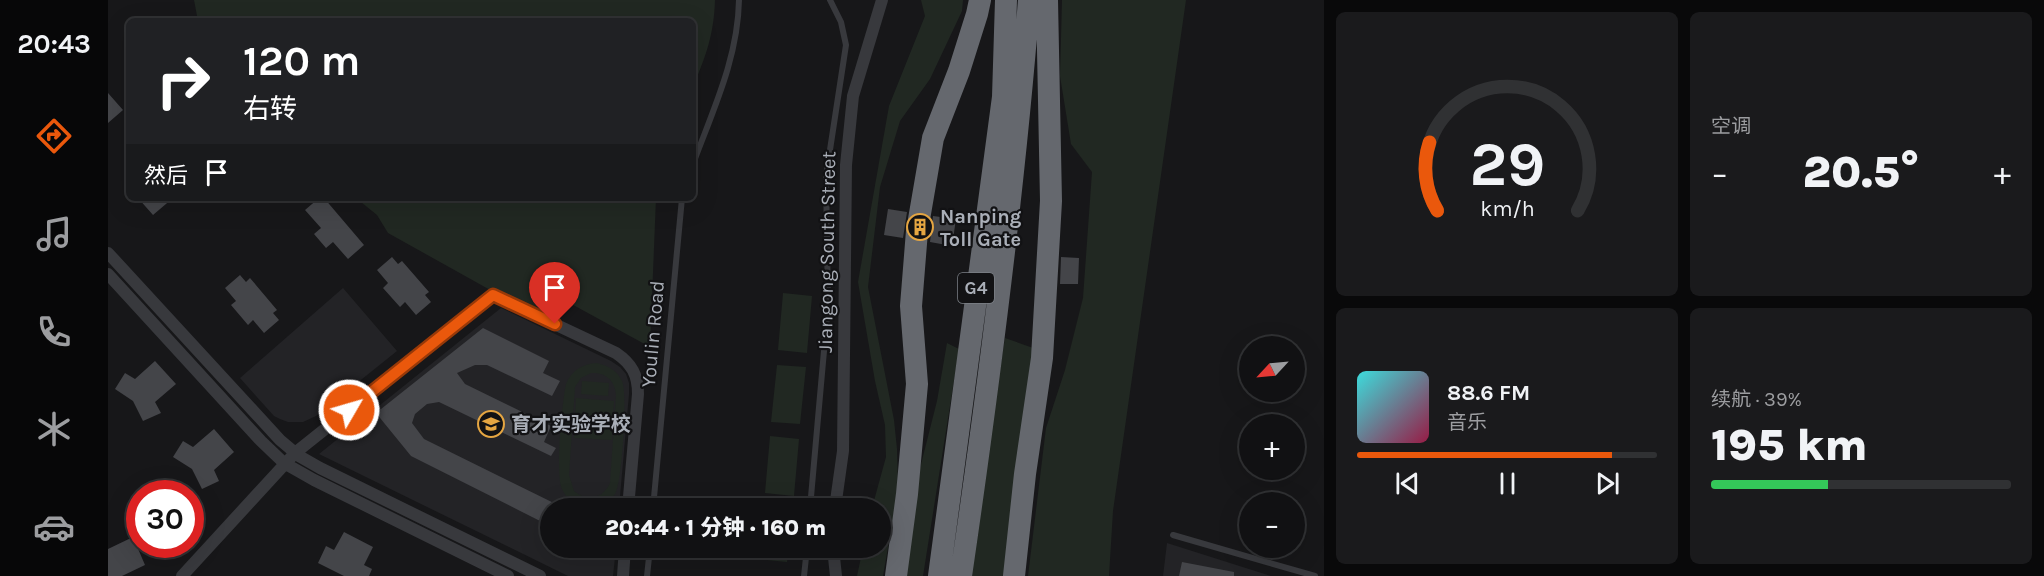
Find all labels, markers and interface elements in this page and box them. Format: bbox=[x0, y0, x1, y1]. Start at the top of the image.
text: 20:43 bbox=[17, 28, 91, 60]
text: 120 m bbox=[243, 36, 360, 86]
icon: right bbox=[144, 42, 222, 120]
text: 右转 bbox=[243, 93, 297, 125]
icon: directions bbox=[33, 115, 75, 157]
text: 空调 bbox=[1711, 115, 1751, 138]
text: 29 bbox=[1469, 128, 1545, 201]
text: 20.5° bbox=[1803, 146, 1919, 198]
street label: Jiangong South Street bbox=[814, 150, 840, 353]
text: − bbox=[1711, 154, 1728, 192]
text: + bbox=[1994, 154, 2011, 192]
icon: arrive bbox=[200, 156, 233, 189]
text: 然后 bbox=[144, 163, 188, 189]
text: km/h bbox=[1480, 196, 1534, 221]
place label: Nanping Toll Gate bbox=[940, 205, 1022, 251]
building icon: Nanping Toll Gate bbox=[905, 212, 935, 242]
icon: music bbox=[33, 213, 75, 255]
pin bbox=[529, 262, 580, 324]
icon: arrive bbox=[538, 271, 571, 304]
road number: G4 bbox=[958, 273, 994, 303]
street label: Youlin Road bbox=[637, 280, 669, 388]
icon: phone bbox=[33, 311, 75, 353]
north arrow bbox=[1239, 336, 1305, 402]
map controls bbox=[1239, 336, 1305, 558]
position arrow bbox=[317, 378, 381, 442]
text: 88.6 FM bbox=[1447, 380, 1530, 406]
text: 续航 · 39% bbox=[1711, 388, 1802, 411]
icon: climate bbox=[33, 408, 75, 450]
school or university icon: 育才实验学校 bbox=[476, 409, 506, 439]
text: 音乐 bbox=[1447, 411, 1487, 434]
place label: 育才实验学校 bbox=[511, 413, 631, 436]
button: + bbox=[1239, 414, 1305, 480]
text: 195 km bbox=[1711, 419, 1868, 471]
icon: previous bbox=[1391, 467, 1424, 500]
icon: pause bbox=[1491, 467, 1524, 500]
icon: next bbox=[1591, 467, 1624, 500]
speed limit sign: 30 bbox=[126, 480, 204, 558]
button: − bbox=[1239, 492, 1305, 558]
icon: car bbox=[33, 506, 75, 548]
text: 20:44 · 1 分钟 · 160 m bbox=[605, 515, 826, 541]

